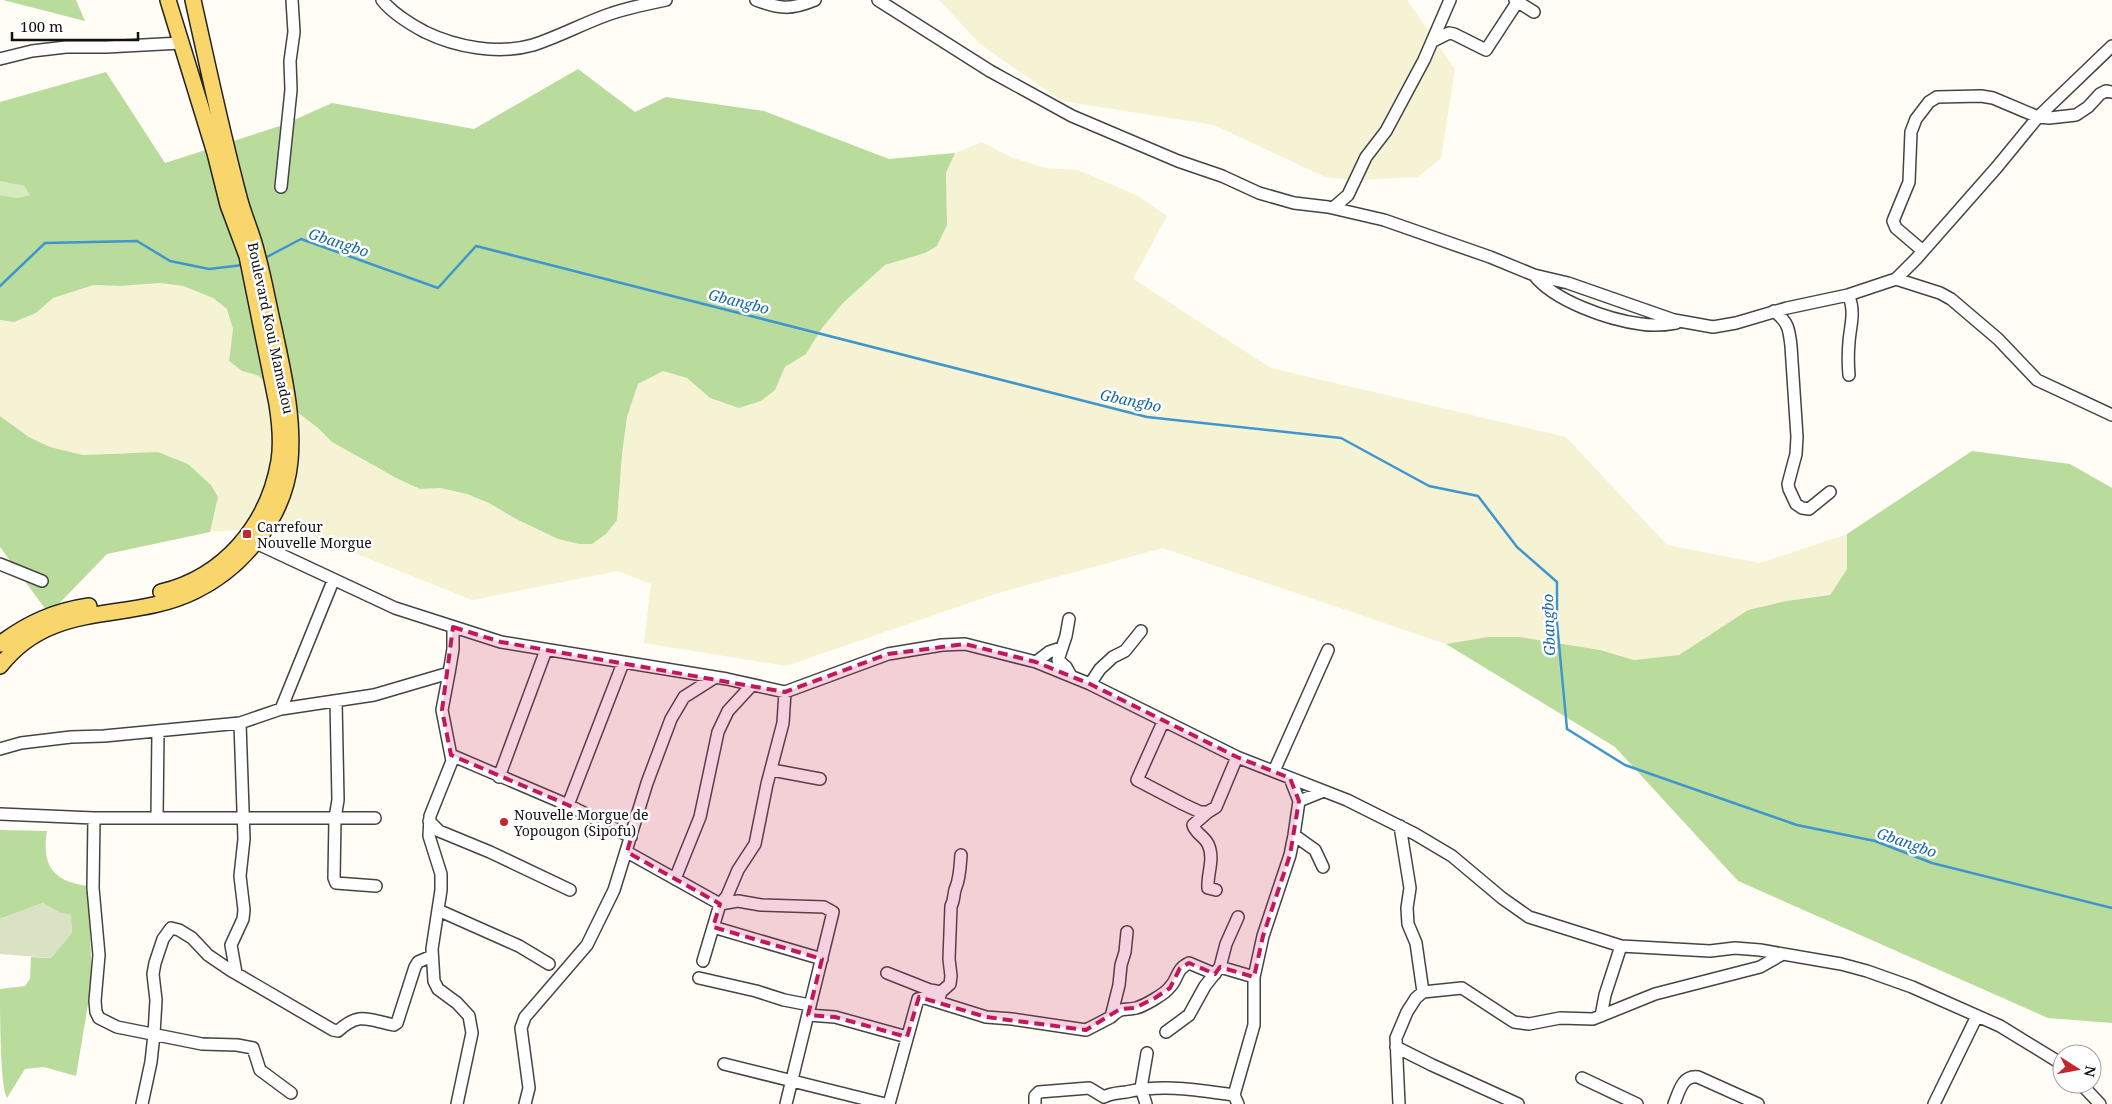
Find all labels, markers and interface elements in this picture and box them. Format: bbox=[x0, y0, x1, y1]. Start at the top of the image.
scale bar bbox=[12, 10, 139, 42]
text: 100 m bbox=[20, 16, 63, 36]
water label: Gbangbo bbox=[306, 223, 372, 261]
street label: Boulevard Koui Mamadou bbox=[244, 240, 299, 416]
water label: Gbangbo bbox=[706, 284, 772, 318]
water label: Gbangbo bbox=[1098, 384, 1164, 416]
place label: Carrefour Nouvelle Morgue bbox=[257, 517, 372, 552]
marker: Carrefour Nouvelle Morgue bbox=[241, 528, 253, 540]
water label: Gbangbo bbox=[1537, 594, 1559, 656]
place label: Nouvelle Morgue de Yopougon (Sipofu) bbox=[513, 805, 649, 840]
marker: Nouvelle Morgue de Yopougon (Sipofu) bbox=[498, 816, 510, 828]
water label: Gbangbo bbox=[1874, 822, 1940, 862]
north arrow bbox=[2052, 1044, 2102, 1094]
text: N bbox=[2080, 1064, 2101, 1079]

